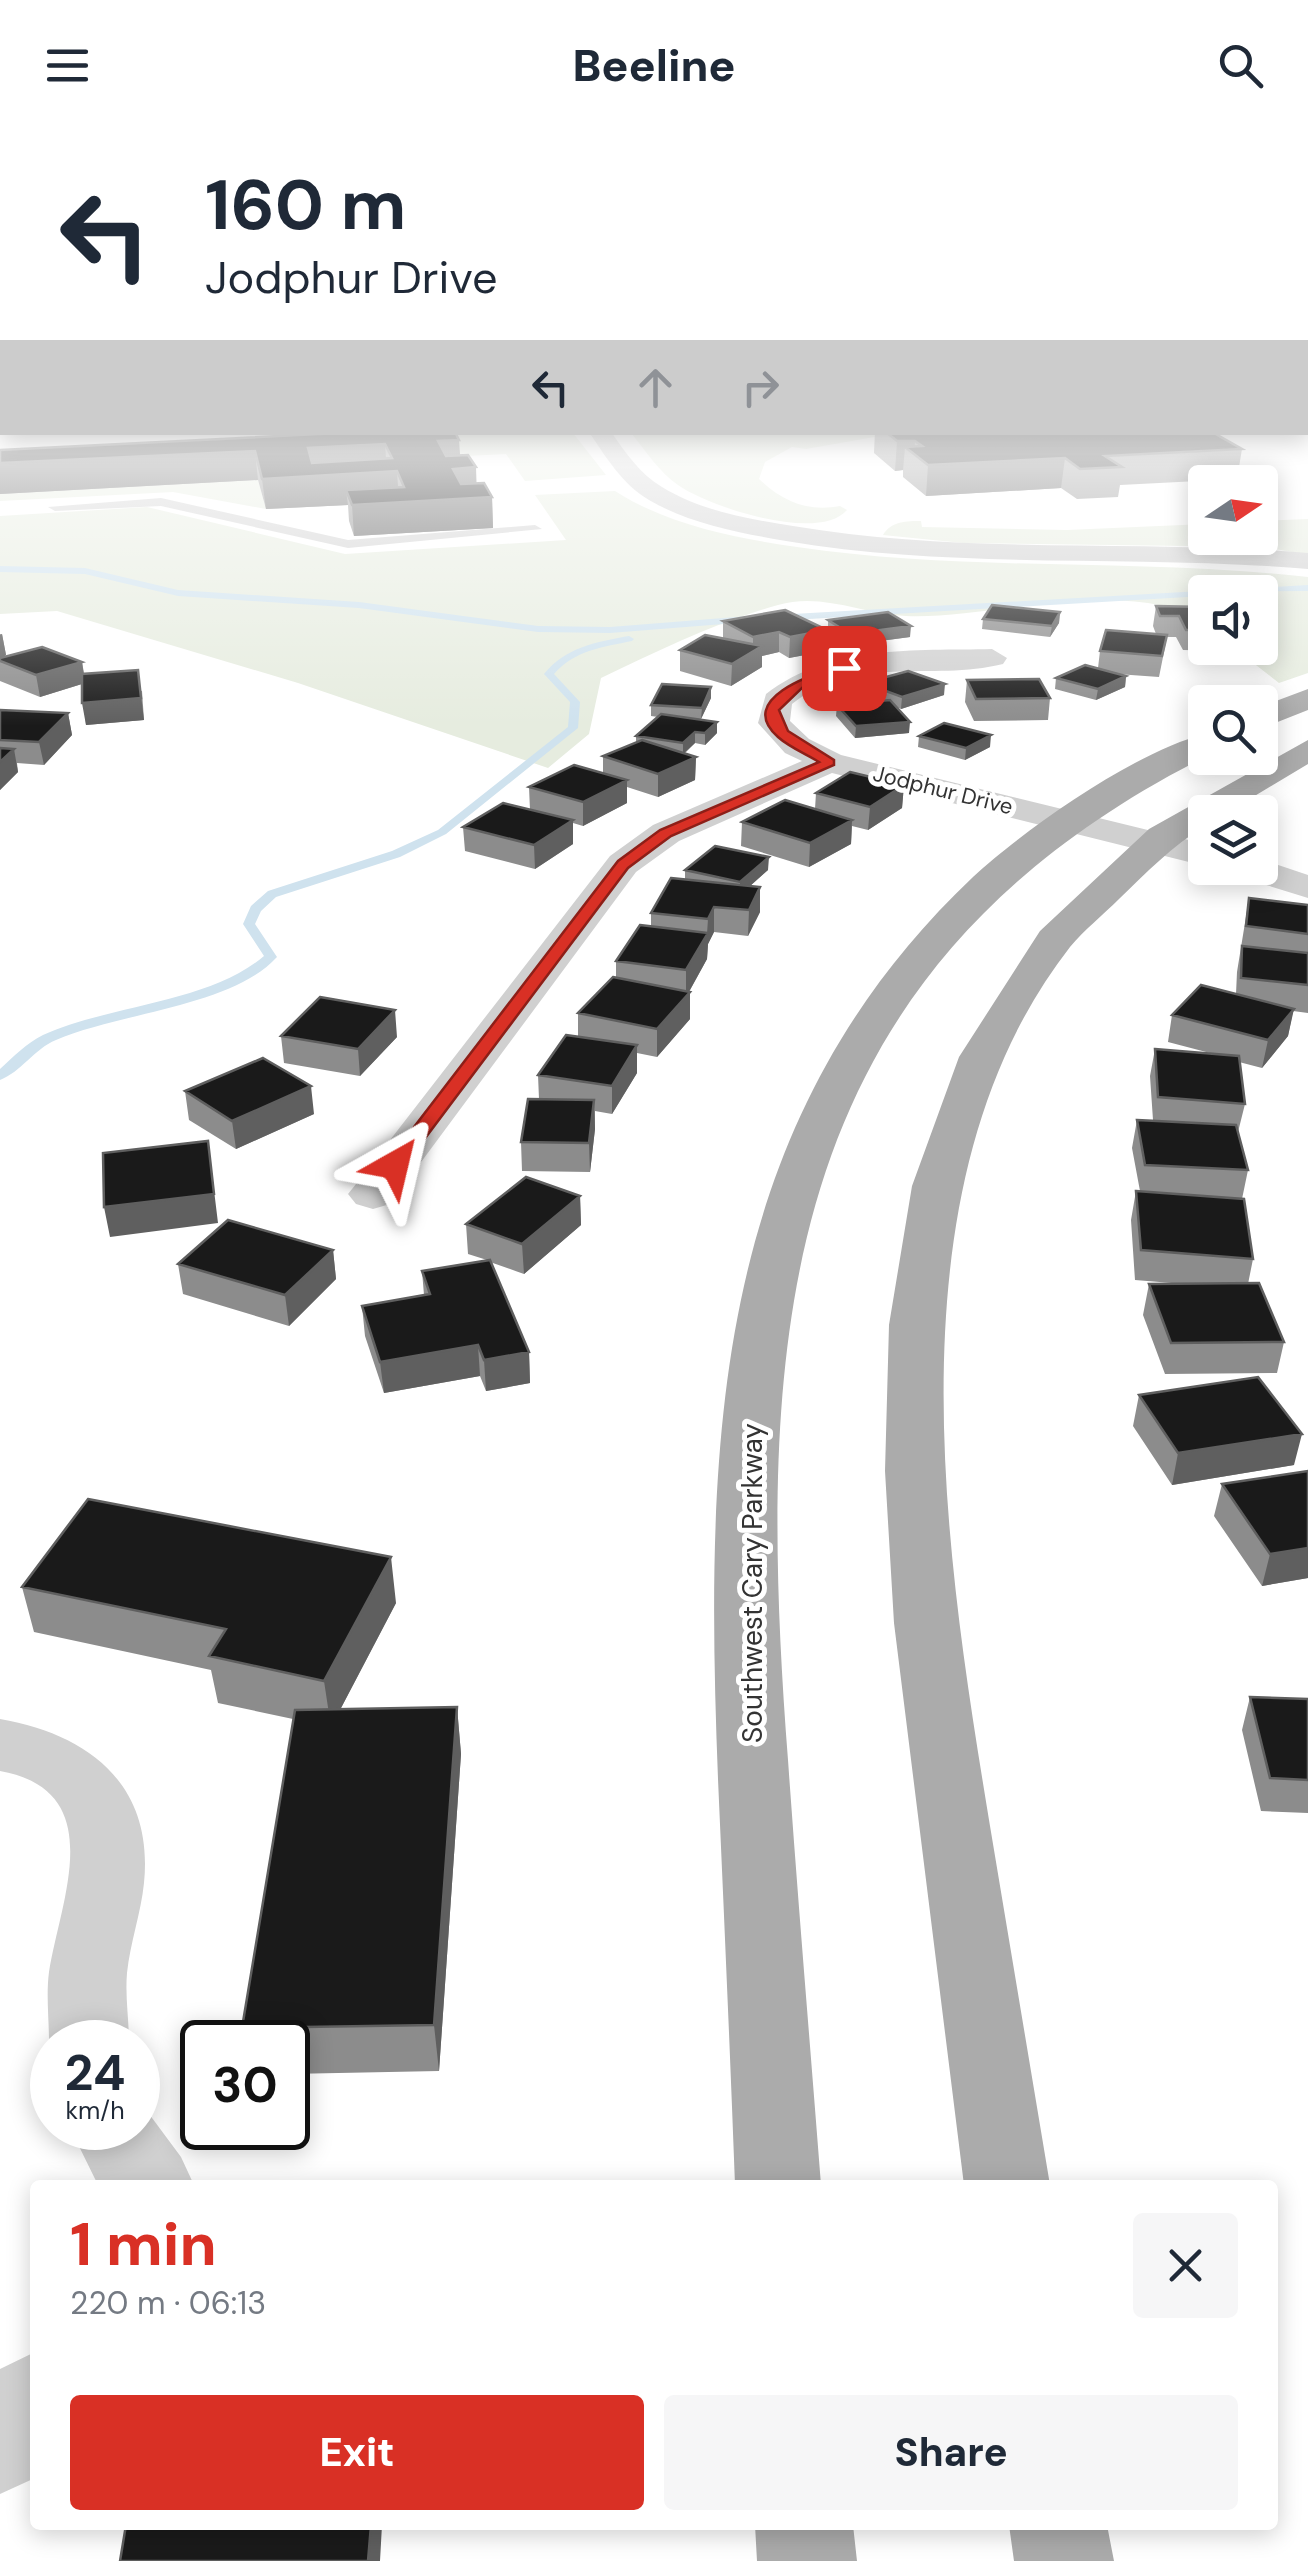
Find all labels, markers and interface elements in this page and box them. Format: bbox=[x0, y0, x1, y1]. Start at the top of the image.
text: Beeline bbox=[572, 36, 736, 95]
icon: menu bbox=[40, 38, 95, 93]
icon: search bbox=[1213, 38, 1268, 93]
text: 160 m bbox=[205, 160, 406, 251]
icon: left bbox=[40, 170, 170, 300]
text: Jodphur Drive bbox=[205, 248, 497, 307]
icon: left bbox=[523, 360, 578, 415]
icon: ahead bbox=[628, 360, 683, 415]
icon: right bbox=[733, 360, 788, 415]
north arrow bbox=[1188, 465, 1278, 555]
map controls bbox=[1188, 465, 1278, 885]
button: sound bbox=[1188, 575, 1278, 665]
pin bbox=[802, 626, 887, 711]
icon: arrive bbox=[817, 641, 872, 696]
button: search bbox=[1188, 685, 1278, 775]
street label: Jodphur Drive bbox=[870, 759, 1016, 821]
button: layers bbox=[1188, 795, 1278, 885]
position arrow bbox=[343, 1113, 447, 1217]
street label: Southwest Cary Parkway bbox=[734, 1423, 771, 1743]
speed limit sign: 30 bbox=[180, 2020, 310, 2150]
text: 24 bbox=[65, 2040, 126, 2106]
text: km/h bbox=[65, 2094, 125, 2127]
text: 1 min bbox=[70, 2205, 217, 2284]
button: close bbox=[1133, 2213, 1238, 2318]
text: 220 m · 06:13 bbox=[70, 2282, 266, 2324]
button: Exit bbox=[70, 2395, 644, 2510]
button: Share bbox=[664, 2395, 1238, 2510]

